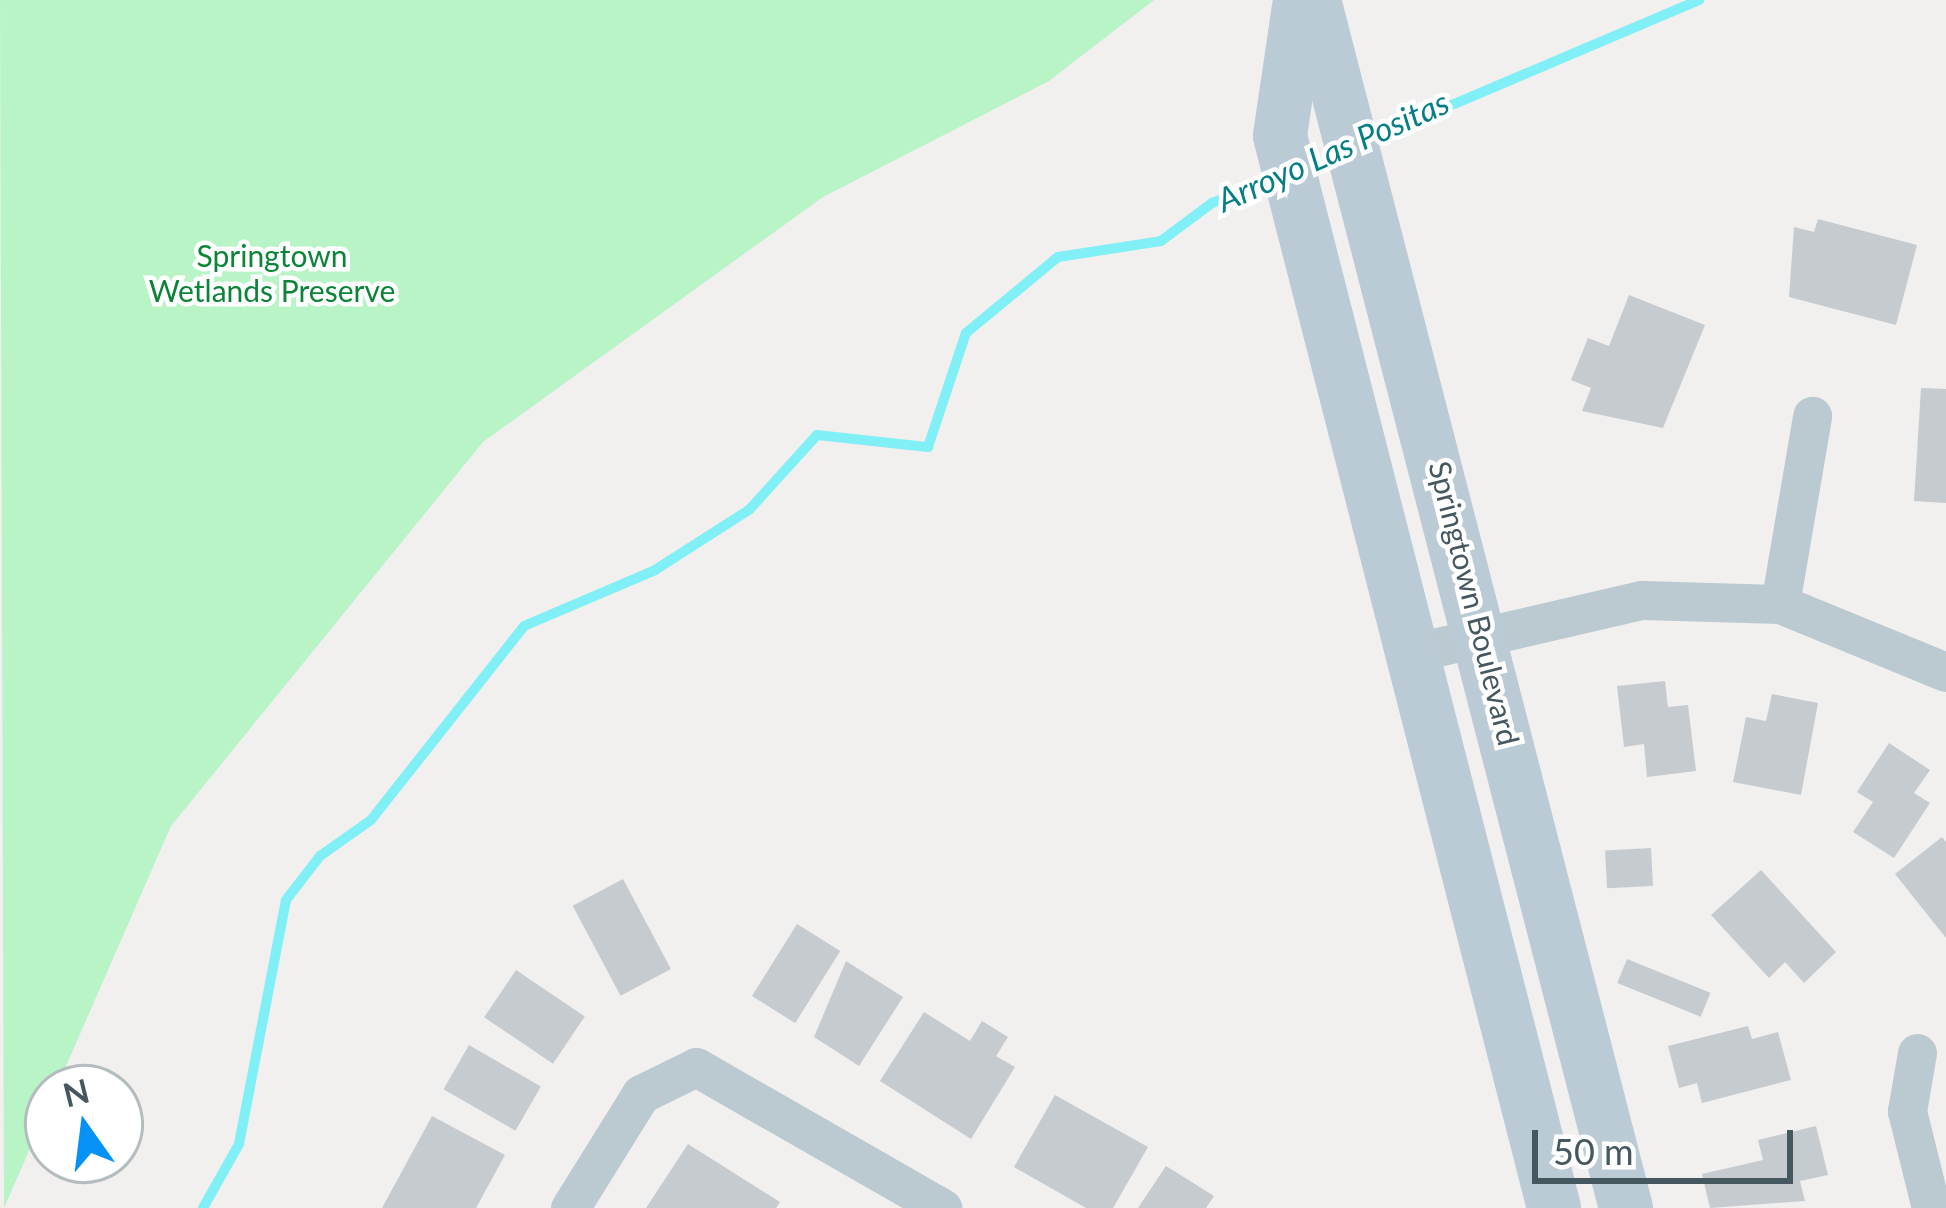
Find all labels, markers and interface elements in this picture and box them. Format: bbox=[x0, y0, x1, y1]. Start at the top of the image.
water label: Arroyo Las Positas bbox=[1211, 82, 1455, 220]
park label: Springtown Wetlands Preserve bbox=[149, 237, 395, 308]
street label: Springtown Boulevard bbox=[1422, 457, 1528, 749]
north arrow bbox=[24, 1064, 144, 1184]
text: N bbox=[59, 1069, 93, 1114]
scale bar bbox=[1538, 1106, 1799, 1180]
text: 50 m bbox=[1553, 1129, 1634, 1173]

